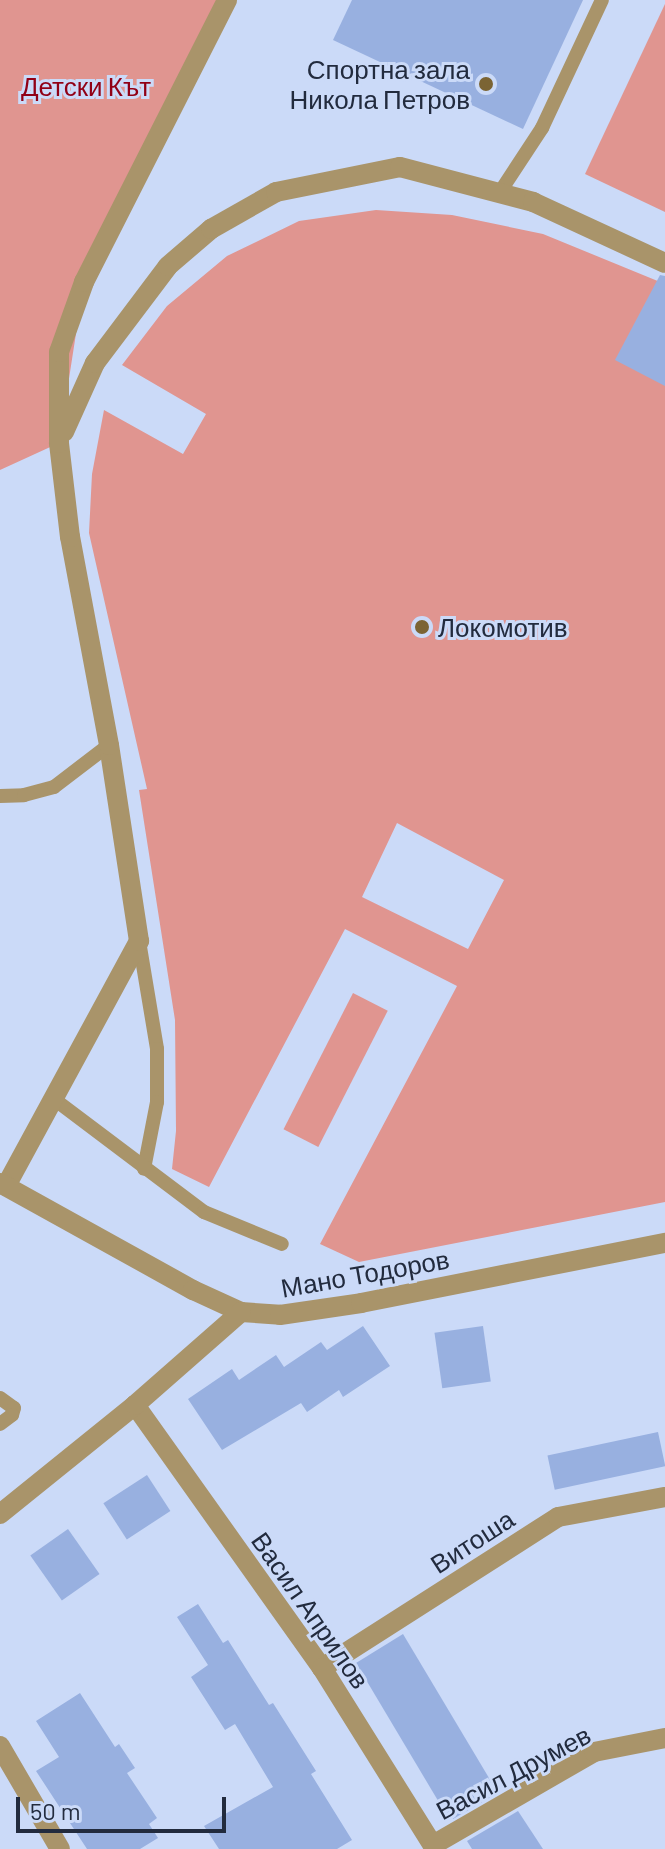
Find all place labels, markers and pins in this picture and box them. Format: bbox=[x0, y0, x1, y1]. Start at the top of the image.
place label: Спортна зала Никола Петров bbox=[289, 53, 470, 114]
marker: Спортна зала Никола Петров bbox=[477, 75, 495, 93]
place label: Локомотив bbox=[438, 611, 568, 643]
marker: Локомотив bbox=[413, 618, 431, 636]

